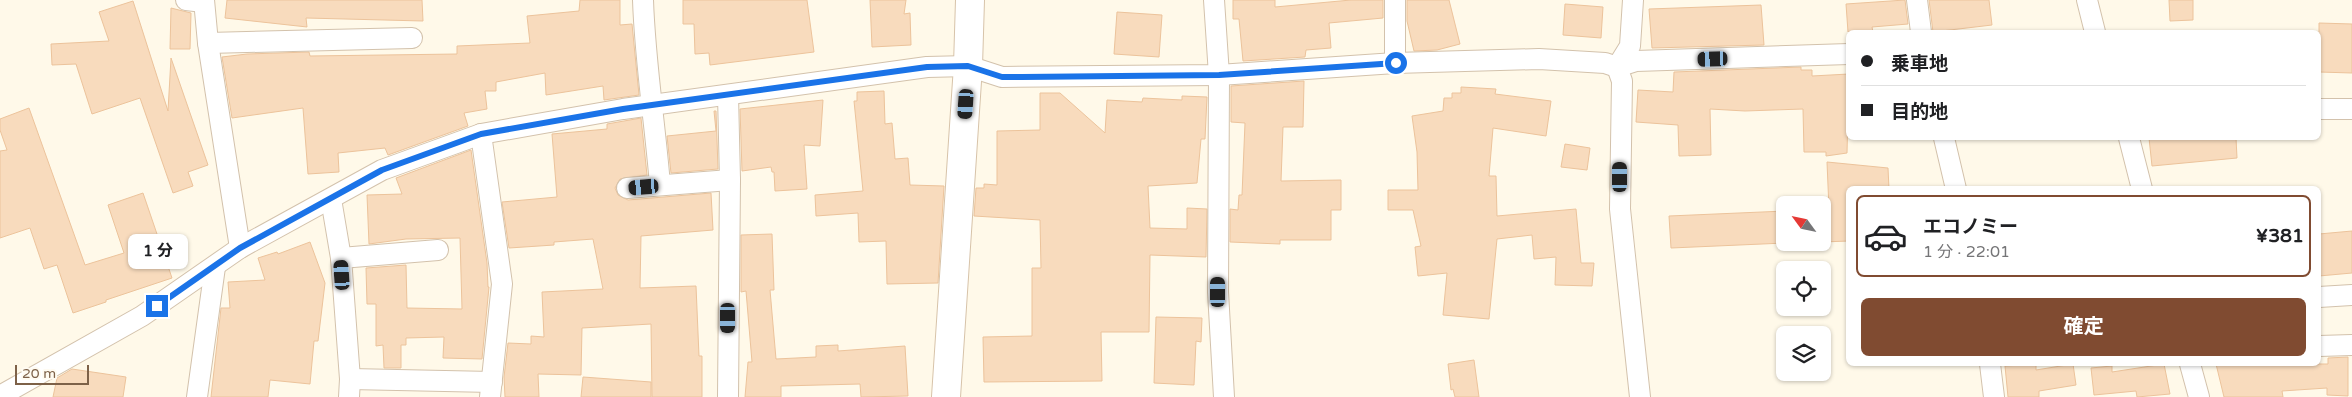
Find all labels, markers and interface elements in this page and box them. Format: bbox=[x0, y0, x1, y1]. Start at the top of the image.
car bbox=[1697, 51, 1728, 67]
route start bbox=[1385, 52, 1407, 74]
text: 乗車地 bbox=[1891, 53, 1948, 75]
car bbox=[957, 89, 974, 119]
text: 目的地 bbox=[1891, 101, 1948, 123]
car bbox=[1612, 162, 1627, 192]
car bbox=[628, 178, 659, 196]
north arrow bbox=[1776, 196, 1831, 251]
map controls bbox=[1776, 196, 1831, 381]
icon: car bbox=[1863, 214, 1908, 259]
text: エコノミー bbox=[1923, 216, 2018, 238]
text: ¥381 bbox=[2256, 225, 2304, 247]
callout: 1 分 bbox=[127, 234, 187, 268]
text: 1 分 bbox=[143, 241, 173, 261]
text: 1 分 · 22:01 bbox=[1923, 242, 2010, 262]
car bbox=[333, 260, 350, 290]
button: locate bbox=[1776, 261, 1831, 316]
car bbox=[1210, 277, 1225, 307]
route end bbox=[146, 295, 168, 317]
button: 確定 bbox=[1861, 298, 2306, 356]
car bbox=[720, 303, 735, 333]
button: layers bbox=[1776, 326, 1831, 381]
scale bar bbox=[15, 362, 89, 385]
text: 20 m bbox=[22, 365, 56, 382]

